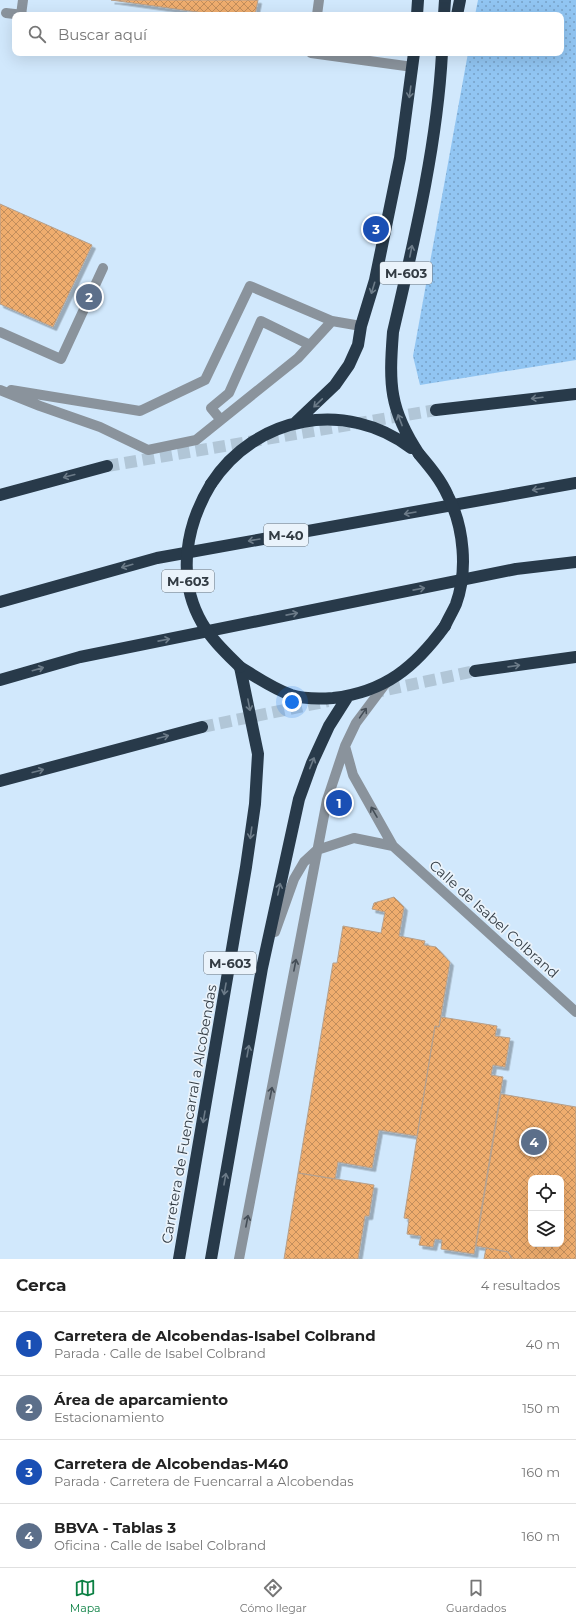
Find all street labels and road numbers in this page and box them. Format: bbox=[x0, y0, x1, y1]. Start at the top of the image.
road number: M-603 bbox=[380, 262, 432, 284]
road number: M-40 bbox=[264, 524, 308, 546]
road number: M-603 bbox=[162, 570, 214, 592]
street label: Calle de Isabel Colbrand bbox=[426, 856, 562, 982]
road number: M-603 bbox=[204, 952, 256, 974]
street label: Carretera de Fuencarral a Alcobendas bbox=[157, 983, 221, 1245]

